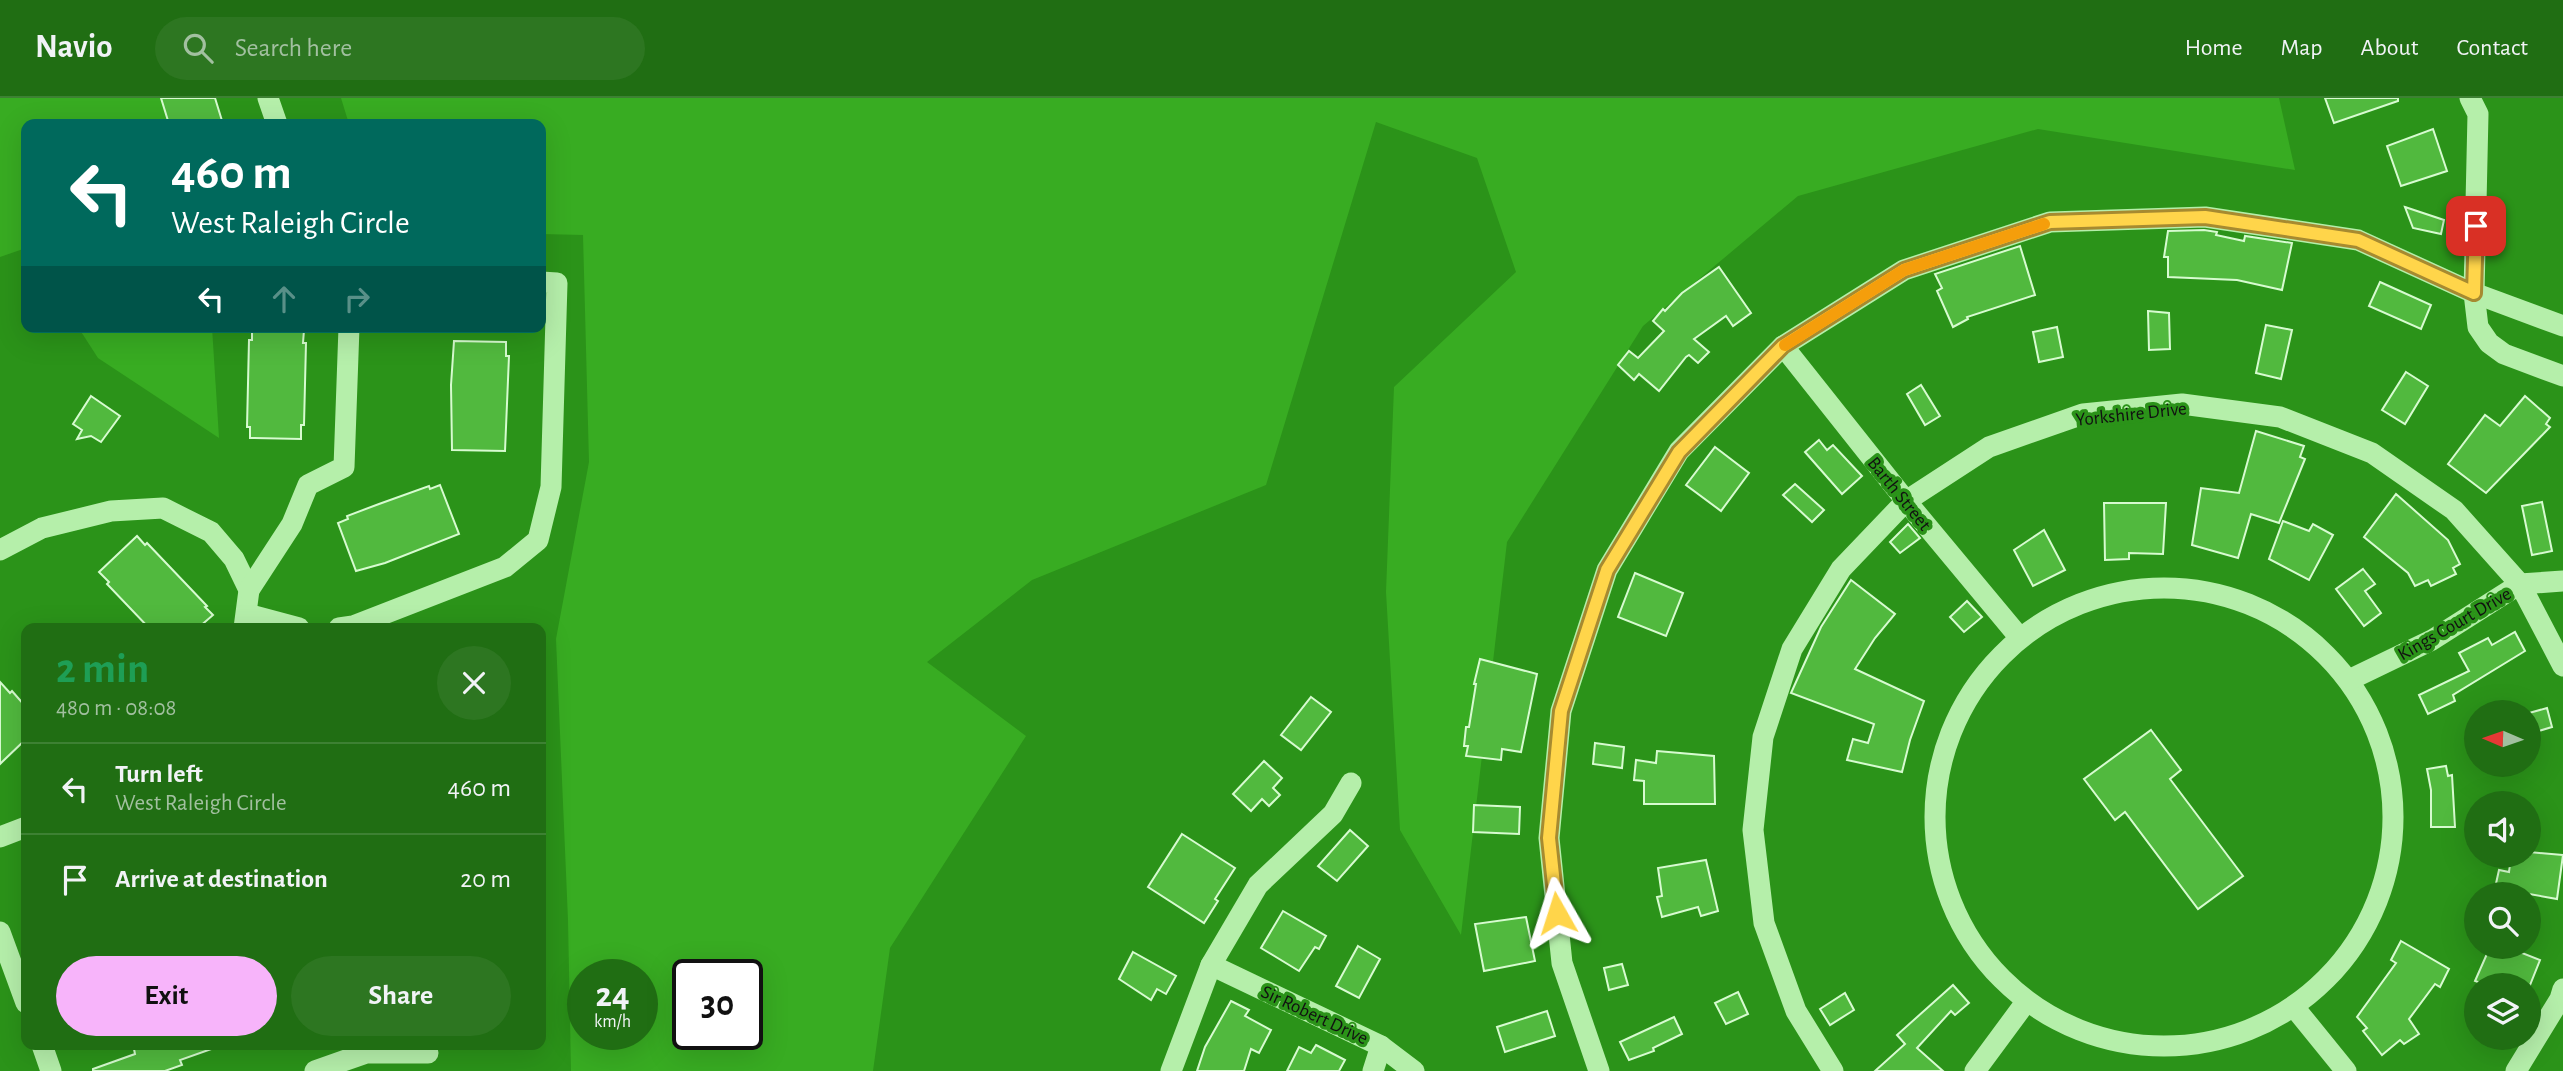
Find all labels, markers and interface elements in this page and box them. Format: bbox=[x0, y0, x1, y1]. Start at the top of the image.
search box bbox=[155, 17, 645, 80]
icon: search bbox=[179, 29, 217, 67]
text: Navio bbox=[35, 31, 113, 64]
text: Search here bbox=[235, 35, 352, 61]
text: Home bbox=[2185, 36, 2243, 60]
text: Map bbox=[2281, 36, 2323, 60]
text: About bbox=[2361, 36, 2418, 60]
text: Contact bbox=[2456, 36, 2528, 60]
icon: left bbox=[56, 147, 147, 238]
text: 460 m bbox=[171, 149, 292, 198]
pin bbox=[2446, 196, 2506, 256]
text: West Raleigh Circle bbox=[171, 207, 410, 239]
icon: arrive bbox=[2457, 207, 2495, 245]
icon: left bbox=[192, 280, 230, 318]
icon: ahead bbox=[265, 280, 303, 318]
icon: right bbox=[338, 280, 376, 318]
street label: Yorkshire Drive bbox=[2075, 399, 2188, 430]
street label: Barth Street bbox=[1864, 453, 1934, 534]
street label: Kings Court Drive bbox=[2395, 584, 2515, 664]
button: close bbox=[437, 646, 511, 720]
text: 2 min bbox=[56, 648, 149, 690]
text: 480 m · 08:08 bbox=[56, 697, 177, 720]
north arrow bbox=[2464, 700, 2541, 777]
map controls bbox=[2464, 700, 2541, 1050]
text: Turn left bbox=[115, 761, 203, 787]
icon: left bbox=[56, 770, 94, 808]
text: 460 m bbox=[447, 775, 511, 801]
button: sound bbox=[2464, 791, 2541, 868]
text: West Raleigh Circle bbox=[115, 792, 287, 815]
icon: arrive bbox=[56, 861, 94, 899]
text: Arrive at destination bbox=[115, 866, 328, 892]
text: 20 m bbox=[460, 866, 511, 892]
position arrow bbox=[1520, 876, 1594, 950]
button: search bbox=[2464, 882, 2541, 959]
button: Exit bbox=[56, 956, 277, 1036]
button: Share bbox=[291, 956, 511, 1036]
speed limit sign: 30 bbox=[672, 959, 763, 1050]
button: layers bbox=[2464, 973, 2541, 1050]
text: 24 bbox=[595, 978, 630, 1013]
street label: Sir Robert Drive bbox=[1258, 982, 1371, 1048]
text: km/h bbox=[594, 1013, 631, 1031]

